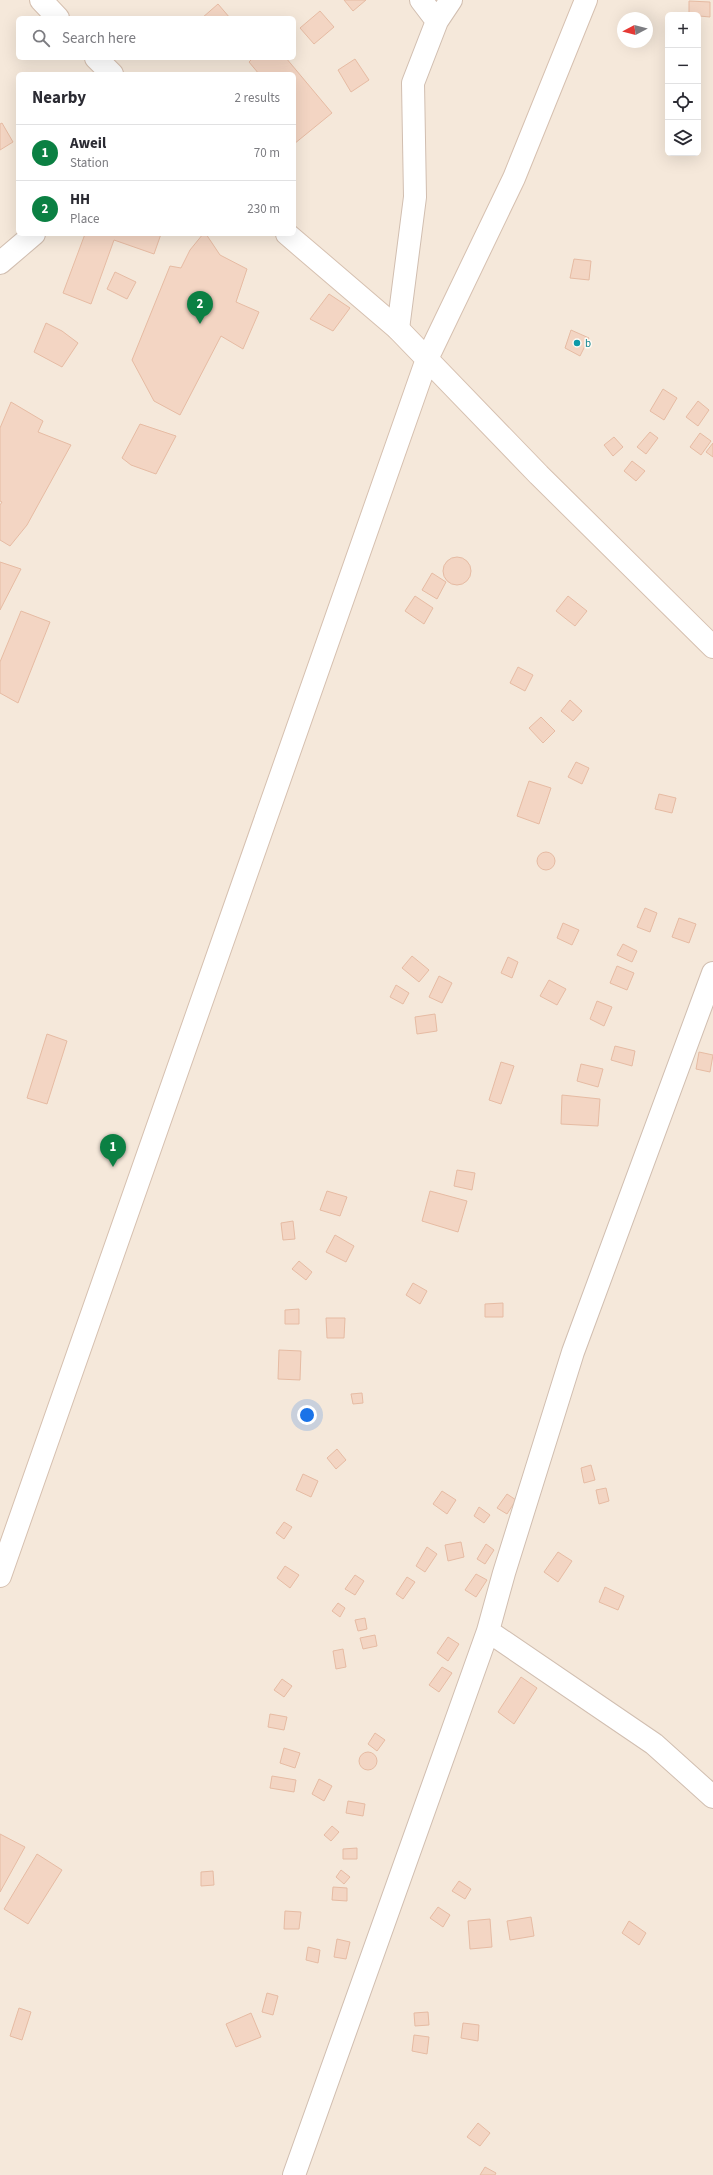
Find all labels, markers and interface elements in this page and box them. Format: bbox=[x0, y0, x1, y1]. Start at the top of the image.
north arrow bbox=[617, 12, 653, 48]
map controls bbox=[665, 12, 701, 156]
button: + bbox=[665, 12, 701, 48]
search box bbox=[16, 16, 296, 60]
icon: search bbox=[30, 27, 52, 49]
text: Search here bbox=[62, 28, 136, 49]
button: − bbox=[665, 48, 701, 84]
button: locate bbox=[665, 84, 701, 120]
text: Nearby bbox=[32, 86, 86, 110]
text: 2 results bbox=[235, 89, 280, 107]
button: layers bbox=[665, 120, 701, 156]
text: Aweil bbox=[70, 133, 106, 154]
text: 1 bbox=[42, 144, 48, 162]
text: 70 m bbox=[254, 144, 280, 162]
text: Station bbox=[70, 154, 109, 172]
text: HH bbox=[70, 189, 90, 210]
text: 2 bbox=[42, 200, 48, 218]
text: 230 m bbox=[247, 200, 280, 218]
text: Place bbox=[70, 210, 99, 228]
pin: 2 bbox=[187, 291, 213, 324]
place label: b bbox=[585, 336, 591, 351]
marker: b bbox=[572, 338, 582, 348]
pin: 1 bbox=[100, 1134, 126, 1167]
your location bbox=[297, 1405, 317, 1425]

